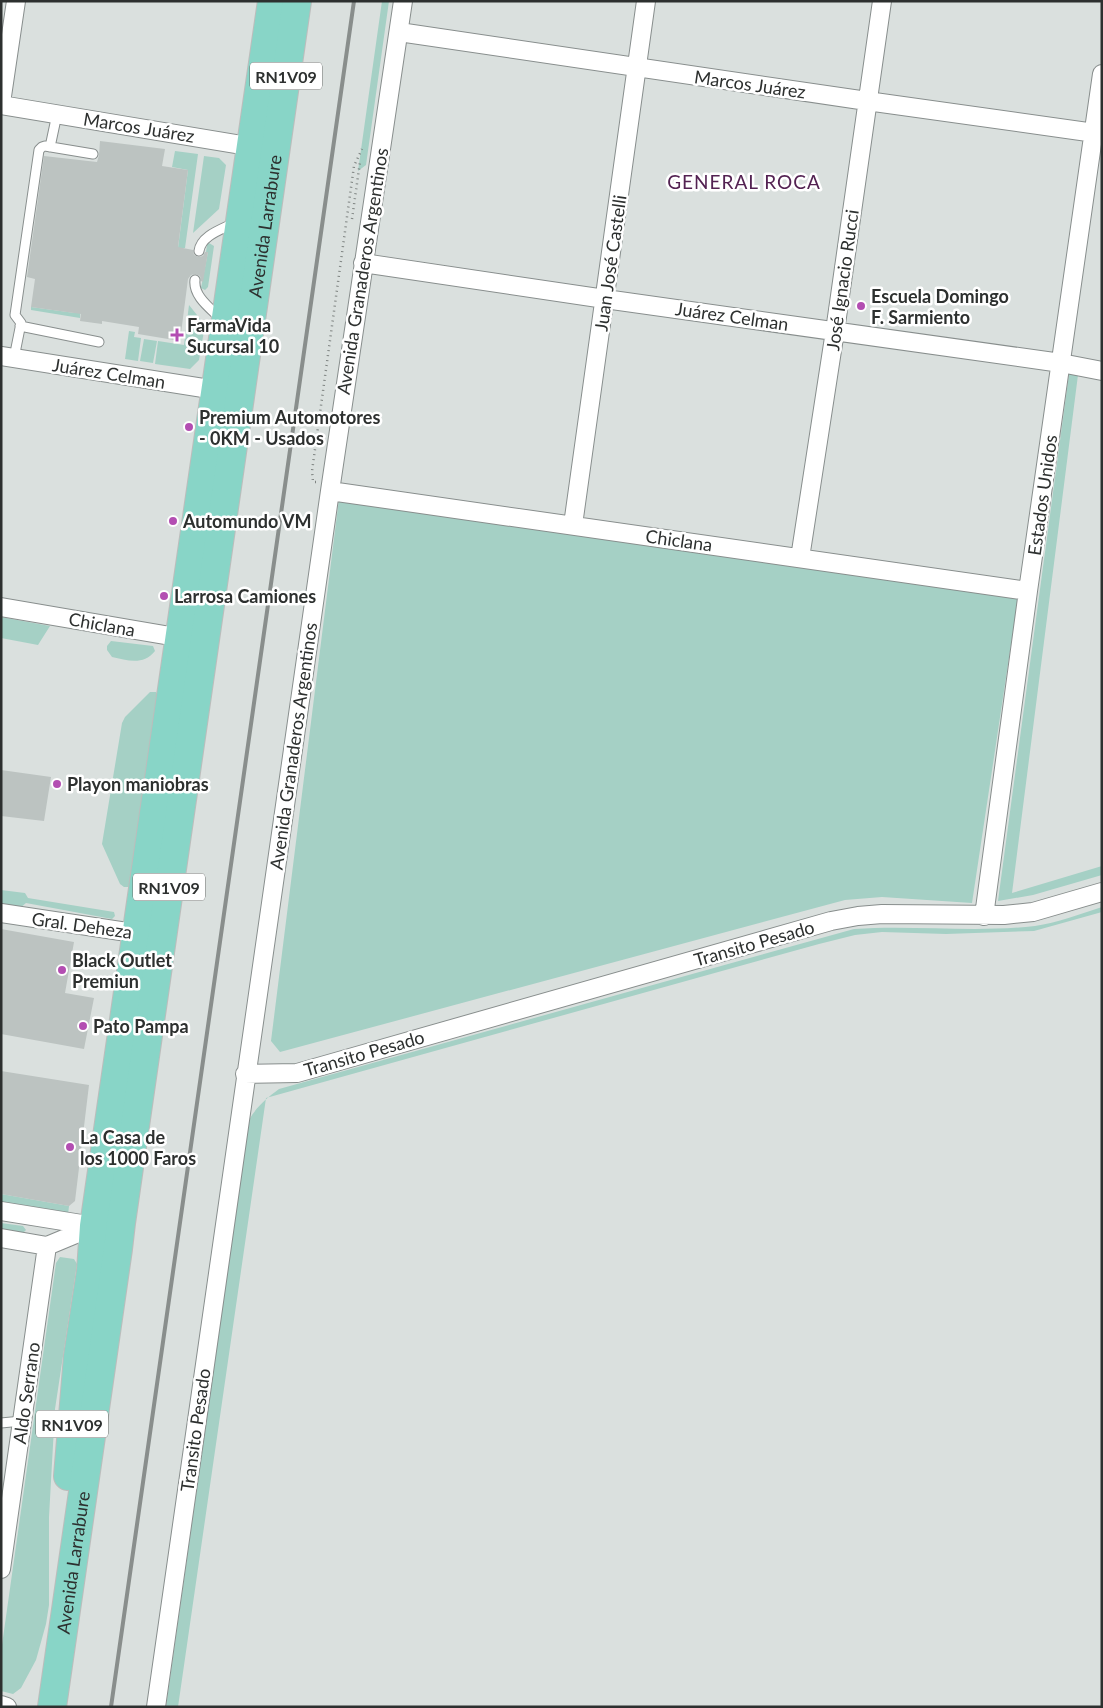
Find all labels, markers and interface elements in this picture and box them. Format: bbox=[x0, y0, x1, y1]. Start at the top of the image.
road number: RN1V09 bbox=[250, 62, 322, 90]
street label: Marcos Juárez bbox=[693, 65, 807, 103]
street label: Marcos Juárez bbox=[82, 107, 196, 147]
street label: Avenida Granaderos Argentinos bbox=[332, 146, 392, 396]
street label: Avenida Larrabure bbox=[243, 153, 286, 299]
district label: GENERAL ROCA bbox=[667, 170, 821, 193]
street label: Juan José Castelli bbox=[590, 193, 630, 333]
street label: José Ignacio Rucci bbox=[821, 208, 863, 352]
place label: Escuela Domingo F. Sarmiento bbox=[871, 285, 1009, 328]
street label: Juárez Celman bbox=[674, 297, 790, 335]
marker: Escuela Domingo F. Sarmiento bbox=[855, 300, 867, 312]
place label: FarmaVida Sucursal 10 bbox=[187, 314, 279, 357]
marker: FarmaVida Sucursal 10 bbox=[171, 329, 183, 341]
street label: Juárez Celman bbox=[51, 353, 167, 393]
place label: Premium Automotores - 0KM - Usados bbox=[199, 406, 380, 449]
marker: Premium Automotores - 0KM - Usados bbox=[183, 421, 195, 433]
street label: Estados Unidos bbox=[1023, 433, 1061, 557]
place label: Automundo VM bbox=[182, 510, 312, 532]
marker: Automundo VM bbox=[167, 515, 179, 527]
street label: Chiclana bbox=[644, 524, 714, 556]
place label: Larrosa Camiones bbox=[174, 585, 316, 607]
marker: Larrosa Camiones bbox=[158, 590, 170, 602]
street label: Chiclana bbox=[67, 607, 137, 641]
street label: Avenida Granaderos Argentinos bbox=[265, 621, 321, 871]
place label: Playon maniobras bbox=[67, 773, 209, 795]
marker: Playon maniobras bbox=[51, 778, 63, 790]
road number: RN1V09 bbox=[133, 874, 205, 900]
street label: Gral. Deheza bbox=[30, 907, 134, 943]
street label: Transito Pesado bbox=[691, 915, 817, 971]
place label: Black Outlet Premiun bbox=[72, 949, 172, 992]
marker: Black Outlet Premiun bbox=[56, 964, 68, 976]
place label: Pato Pampa bbox=[93, 1015, 189, 1037]
marker: Pato Pampa bbox=[77, 1020, 89, 1032]
street label: Transito Pesado bbox=[301, 1025, 427, 1081]
place label: La Casa de los 1000 Faros bbox=[80, 1126, 196, 1169]
marker: La Casa de los 1000 Faros bbox=[64, 1141, 76, 1153]
street label: Aldo Serrano bbox=[8, 1341, 44, 1445]
street label: Transito Pesado bbox=[175, 1367, 215, 1493]
road number: RN1V09 bbox=[36, 1410, 108, 1438]
street label: Avenida Larrabure bbox=[52, 1490, 94, 1635]

